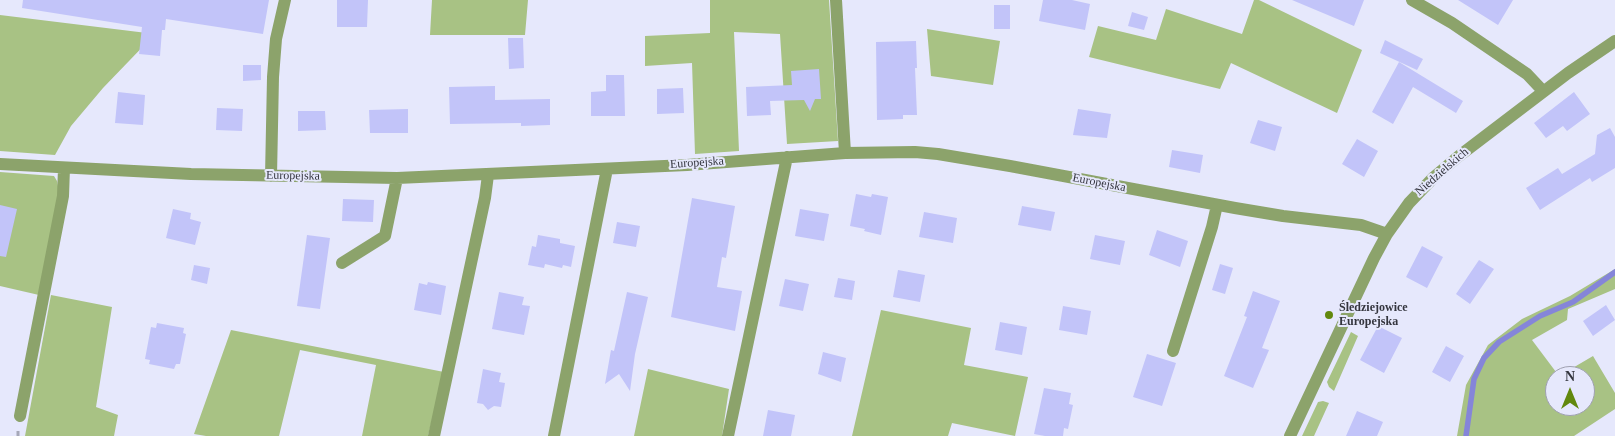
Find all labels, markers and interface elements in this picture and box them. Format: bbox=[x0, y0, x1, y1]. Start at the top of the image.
street label: Niedzielskich bbox=[1412, 145, 1472, 199]
street label: Europejska bbox=[670, 154, 724, 172]
street label: Europejska bbox=[266, 168, 320, 184]
street label: Europejska bbox=[1071, 171, 1127, 195]
place label: Śledziejowice Europejska bbox=[1339, 301, 1408, 329]
marker: Śledziejowice Europejska bbox=[1323, 309, 1335, 321]
north arrow bbox=[1545, 366, 1595, 416]
text: N bbox=[1565, 369, 1575, 384]

